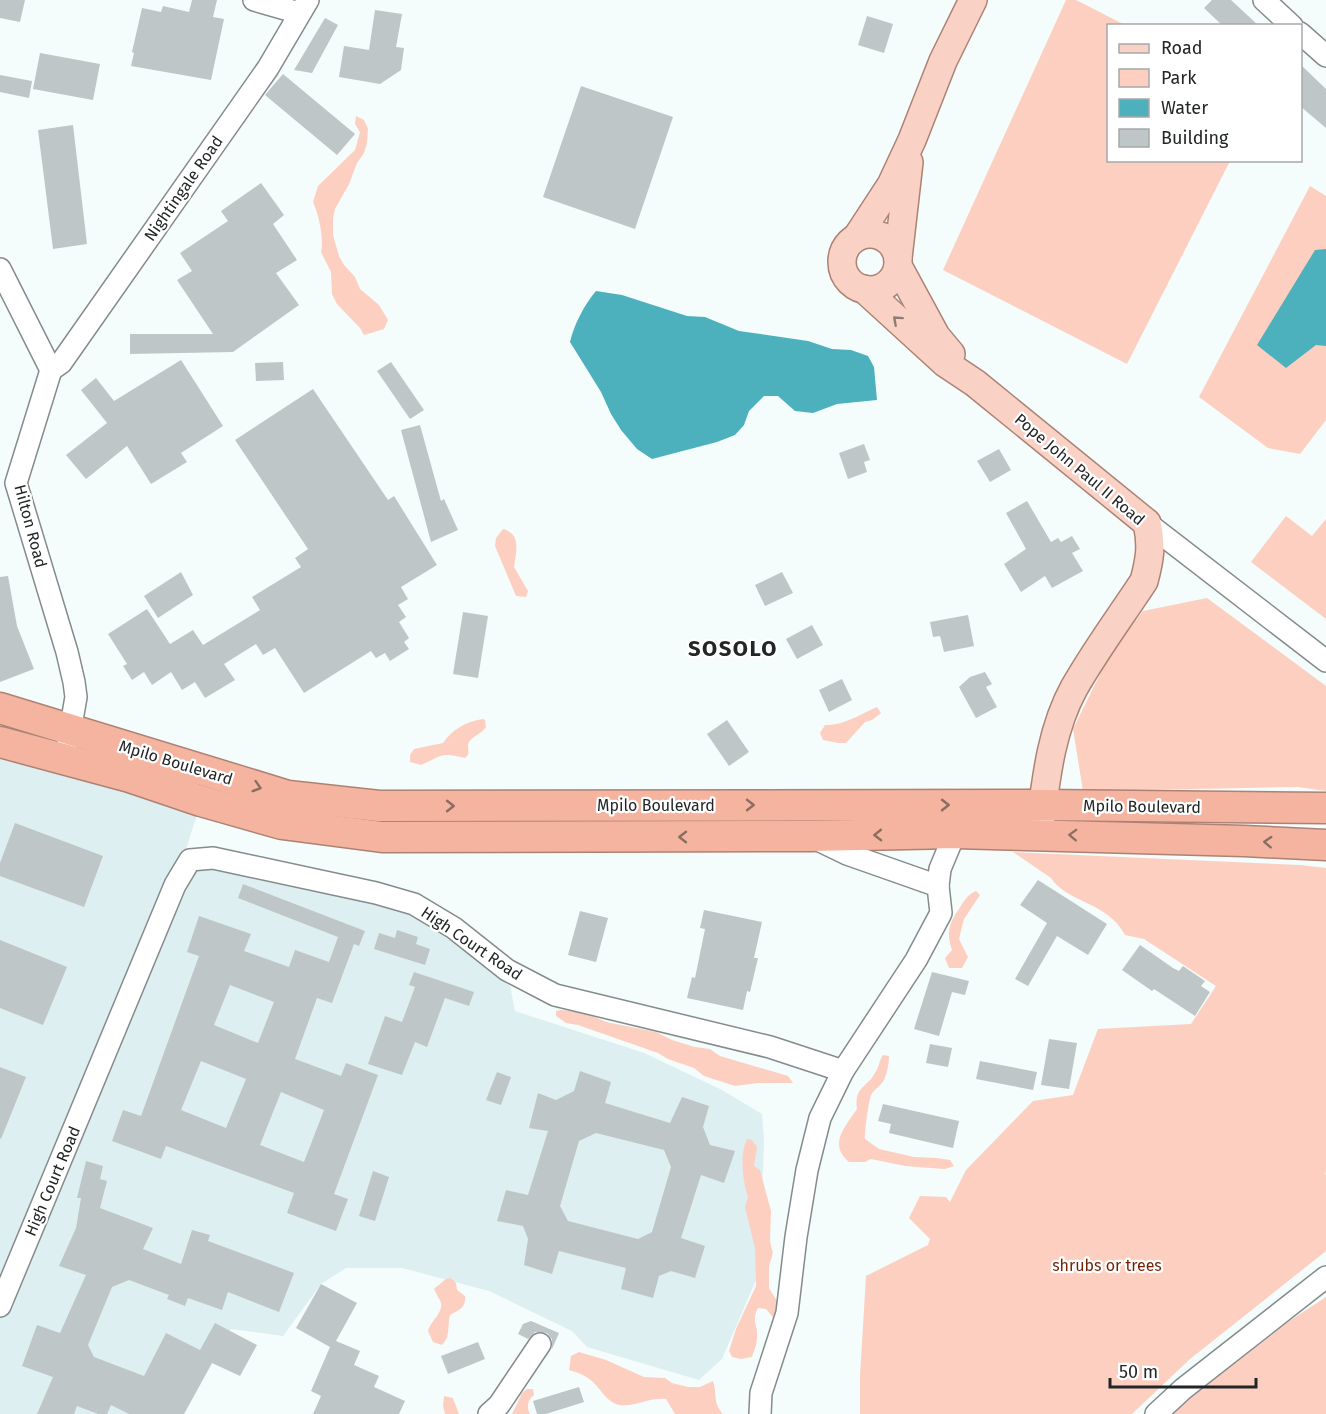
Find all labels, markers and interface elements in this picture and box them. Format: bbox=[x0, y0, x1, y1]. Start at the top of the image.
legend bbox=[1107, 24, 1302, 162]
text: Road bbox=[1161, 37, 1203, 59]
text: Park bbox=[1161, 67, 1197, 89]
text: Water bbox=[1161, 97, 1208, 119]
text: Building bbox=[1161, 127, 1229, 149]
street label: Nightingale Road bbox=[140, 132, 227, 244]
one-way arrow bbox=[894, 316, 905, 327]
street label: Pope John Paul II Road bbox=[1011, 409, 1149, 529]
street label: Hilton Road bbox=[10, 482, 51, 570]
district label: SOSOLO bbox=[688, 635, 778, 662]
street label: Mpilo Boulevard bbox=[117, 736, 235, 789]
one-way arrow bbox=[251, 780, 262, 792]
street label: Mpilo Boulevard bbox=[597, 796, 715, 815]
street label: Mpilo Boulevard bbox=[1083, 796, 1201, 817]
one-way arrow bbox=[745, 799, 754, 811]
one-way arrow bbox=[940, 799, 949, 811]
one-way arrow bbox=[445, 800, 454, 812]
one-way arrow bbox=[873, 829, 882, 841]
one-way arrow bbox=[1068, 829, 1077, 842]
one-way arrow bbox=[678, 831, 687, 843]
one-way arrow bbox=[1263, 835, 1272, 848]
street label: High Court Road bbox=[418, 903, 526, 984]
street label: High Court Road bbox=[21, 1123, 84, 1239]
park label: shrubs or trees bbox=[1052, 1256, 1162, 1275]
scale bar bbox=[1110, 1351, 1256, 1389]
text: 50 m bbox=[1119, 1361, 1158, 1383]

